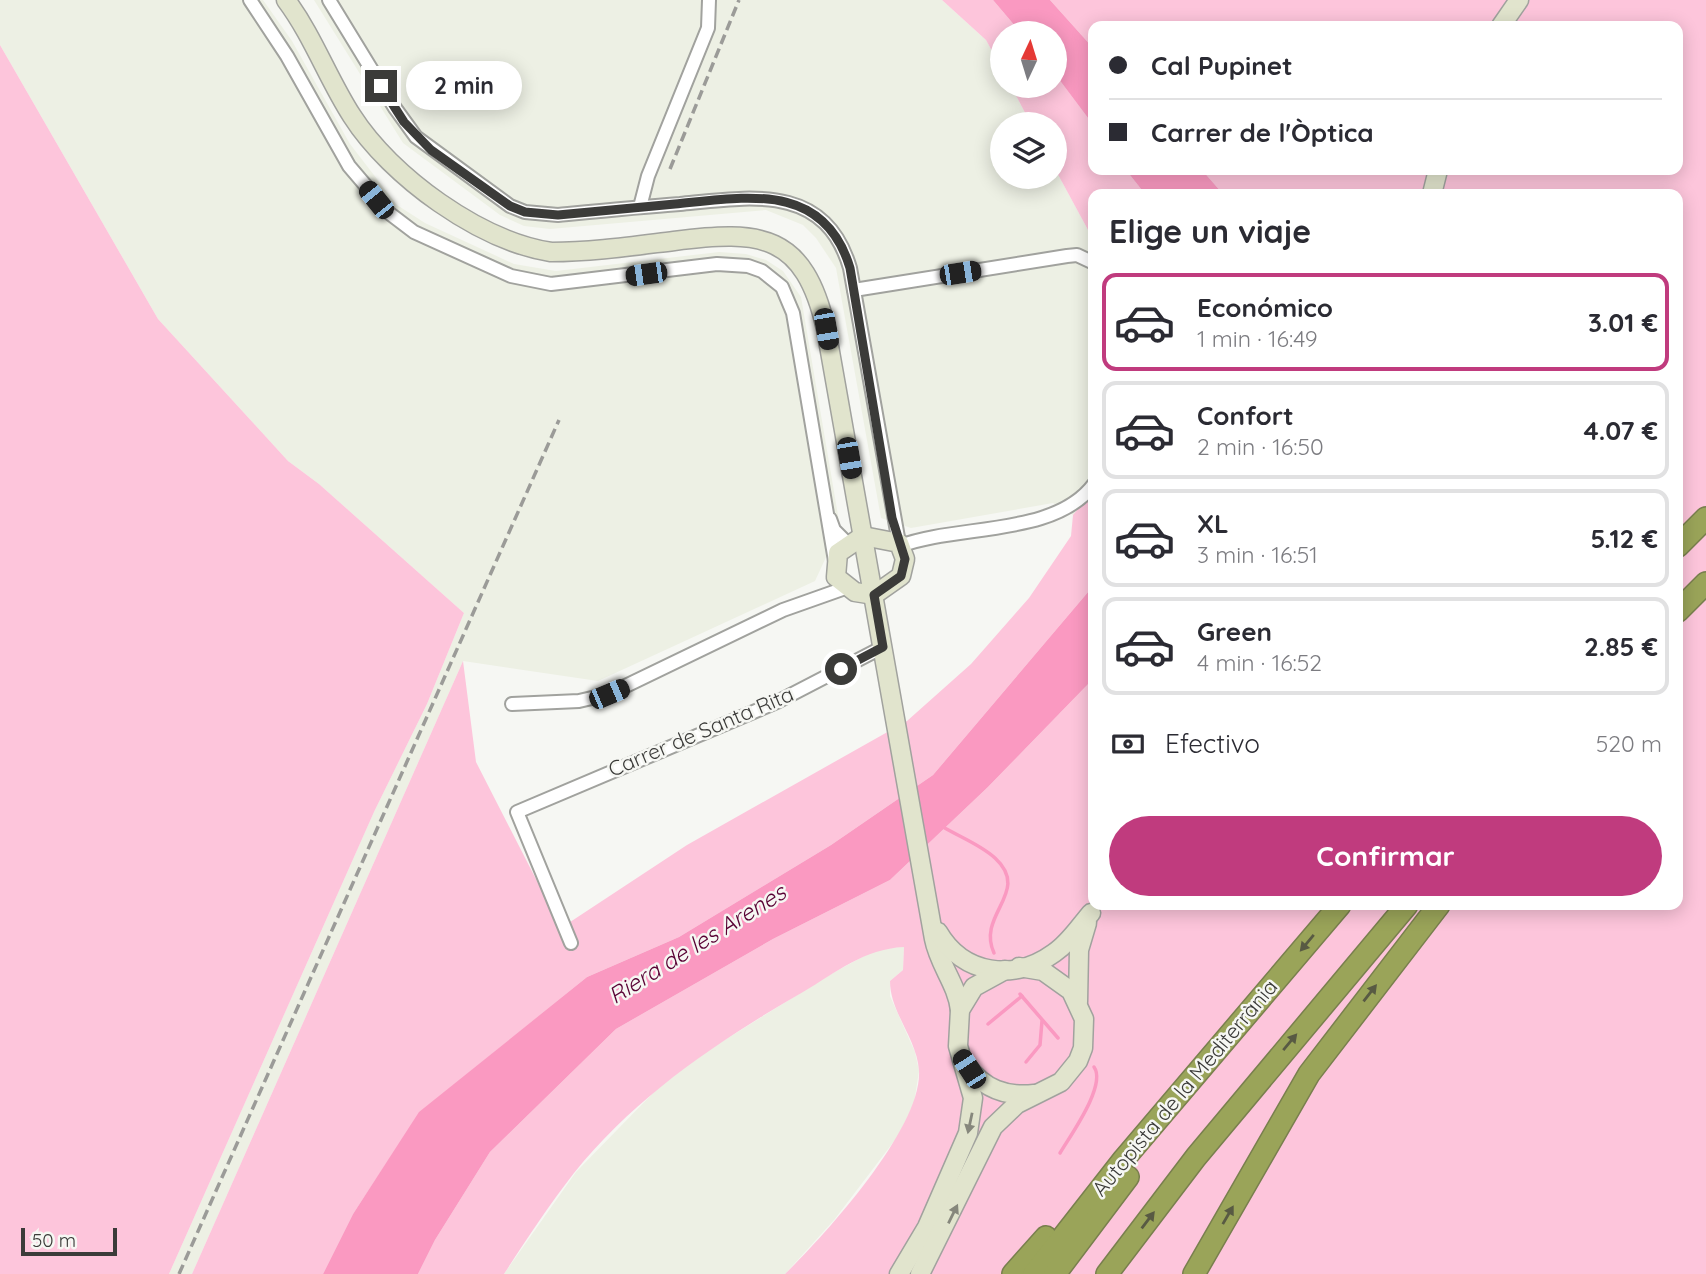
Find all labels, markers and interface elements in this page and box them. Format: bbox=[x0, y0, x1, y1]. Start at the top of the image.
north arrow bbox=[990, 21, 1068, 98]
map controls bbox=[990, 21, 1067, 189]
text: Cal Pupinet bbox=[1151, 49, 1293, 82]
callout: 2 min bbox=[406, 62, 521, 110]
route end bbox=[365, 70, 397, 102]
text: 2 min bbox=[434, 71, 494, 100]
button: layers bbox=[990, 112, 1067, 189]
text: Carrer de l'Òptica bbox=[1151, 116, 1374, 149]
car bbox=[355, 177, 398, 223]
text: Elige un viaje bbox=[1109, 211, 1311, 251]
car bbox=[938, 259, 983, 287]
car bbox=[624, 261, 669, 287]
icon: car bbox=[1113, 291, 1176, 354]
text: Económico bbox=[1197, 291, 1333, 324]
car bbox=[813, 306, 840, 352]
text: 3.01 € bbox=[1588, 306, 1658, 339]
text: 1 min · 16:49 bbox=[1197, 324, 1318, 353]
icon: car bbox=[1113, 399, 1176, 462]
text: Confort bbox=[1197, 399, 1294, 432]
text: 4.07 € bbox=[1583, 414, 1658, 447]
text: 2 min · 16:50 bbox=[1197, 432, 1324, 461]
car bbox=[836, 435, 863, 481]
icon: car bbox=[1113, 507, 1176, 570]
text: XL bbox=[1197, 507, 1229, 540]
text: 5.12 € bbox=[1590, 522, 1658, 555]
text: 3 min · 16:51 bbox=[1197, 540, 1318, 569]
icon: car bbox=[1113, 615, 1176, 678]
text: Green bbox=[1197, 615, 1272, 648]
text: 2.85 € bbox=[1584, 630, 1658, 663]
text: 4 min · 16:52 bbox=[1197, 648, 1322, 677]
route start bbox=[825, 653, 857, 685]
car bbox=[586, 676, 633, 712]
street label: Carrer de Santa Rita bbox=[604, 680, 797, 782]
icon: cash bbox=[1109, 725, 1147, 763]
text: Efectivo bbox=[1165, 727, 1260, 760]
text: 520 m bbox=[1596, 729, 1662, 758]
button: Confirmar bbox=[1109, 816, 1662, 896]
water label: Riera de les Arenes bbox=[603, 876, 793, 1010]
one-way arrow bbox=[1300, 934, 1315, 951]
street label: Autopista de la Mediterrània bbox=[1086, 974, 1282, 1201]
one-way arrow bbox=[1362, 985, 1377, 1003]
one-way arrow bbox=[1282, 1034, 1297, 1051]
car bbox=[949, 1046, 990, 1092]
one-way arrow bbox=[965, 1112, 976, 1134]
one-way arrow bbox=[947, 1204, 958, 1224]
one-way arrow bbox=[1222, 1205, 1234, 1224]
one-way arrow bbox=[1141, 1211, 1156, 1229]
scale bar bbox=[21, 1225, 117, 1257]
text: 50 m bbox=[32, 1228, 76, 1252]

